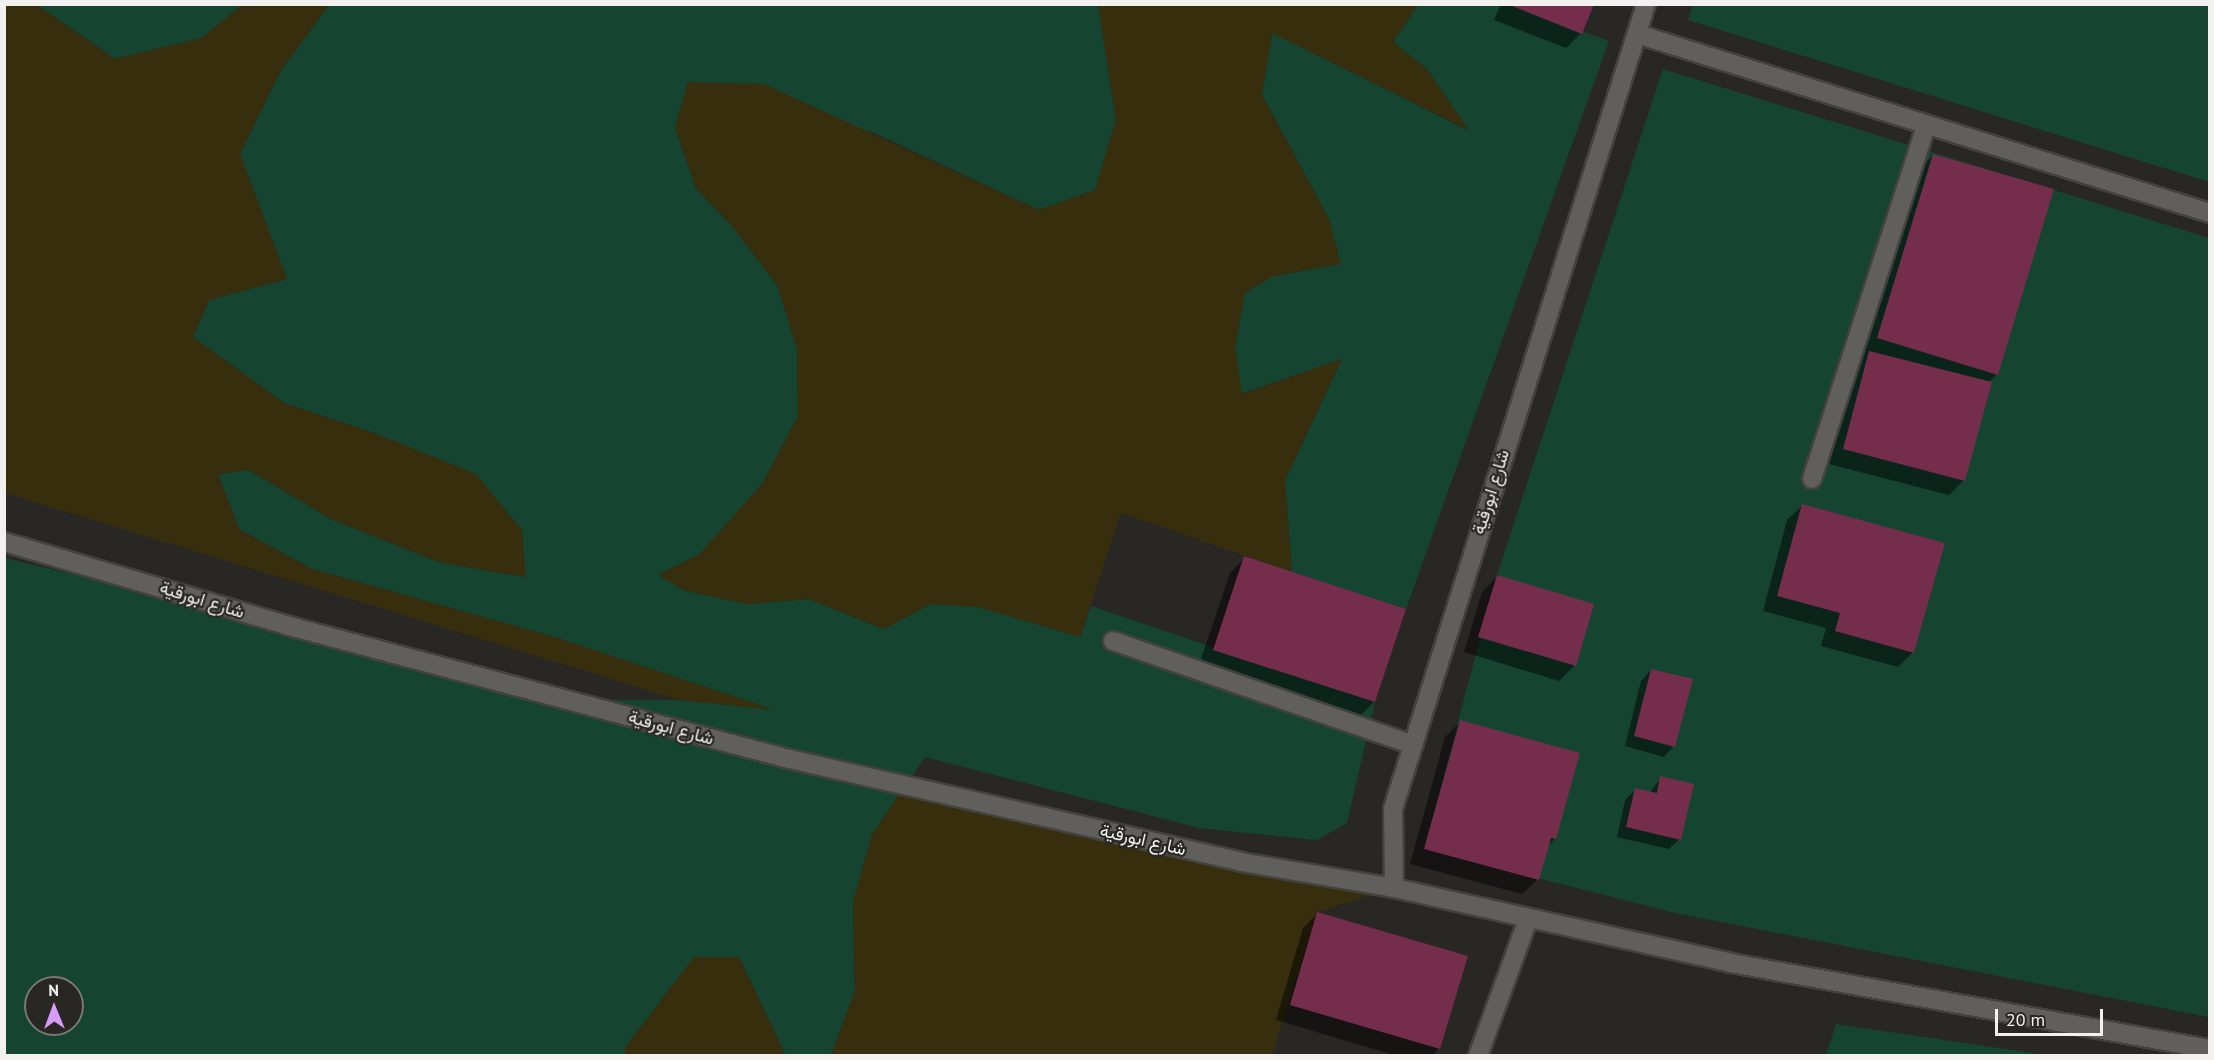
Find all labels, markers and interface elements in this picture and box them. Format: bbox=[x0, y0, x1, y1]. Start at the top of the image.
street label: شارع ابورقية bbox=[1468, 447, 1514, 537]
street label: شارع ابورقية bbox=[157, 577, 247, 623]
street label: شارع ابورقية bbox=[626, 706, 716, 750]
street label: شارع ابورقية bbox=[1098, 820, 1188, 860]
north arrow bbox=[24, 976, 84, 1036]
text: N bbox=[48, 980, 59, 1000]
scale bar bbox=[1998, 997, 2106, 1035]
text: 20 m bbox=[2006, 1008, 2045, 1031]

